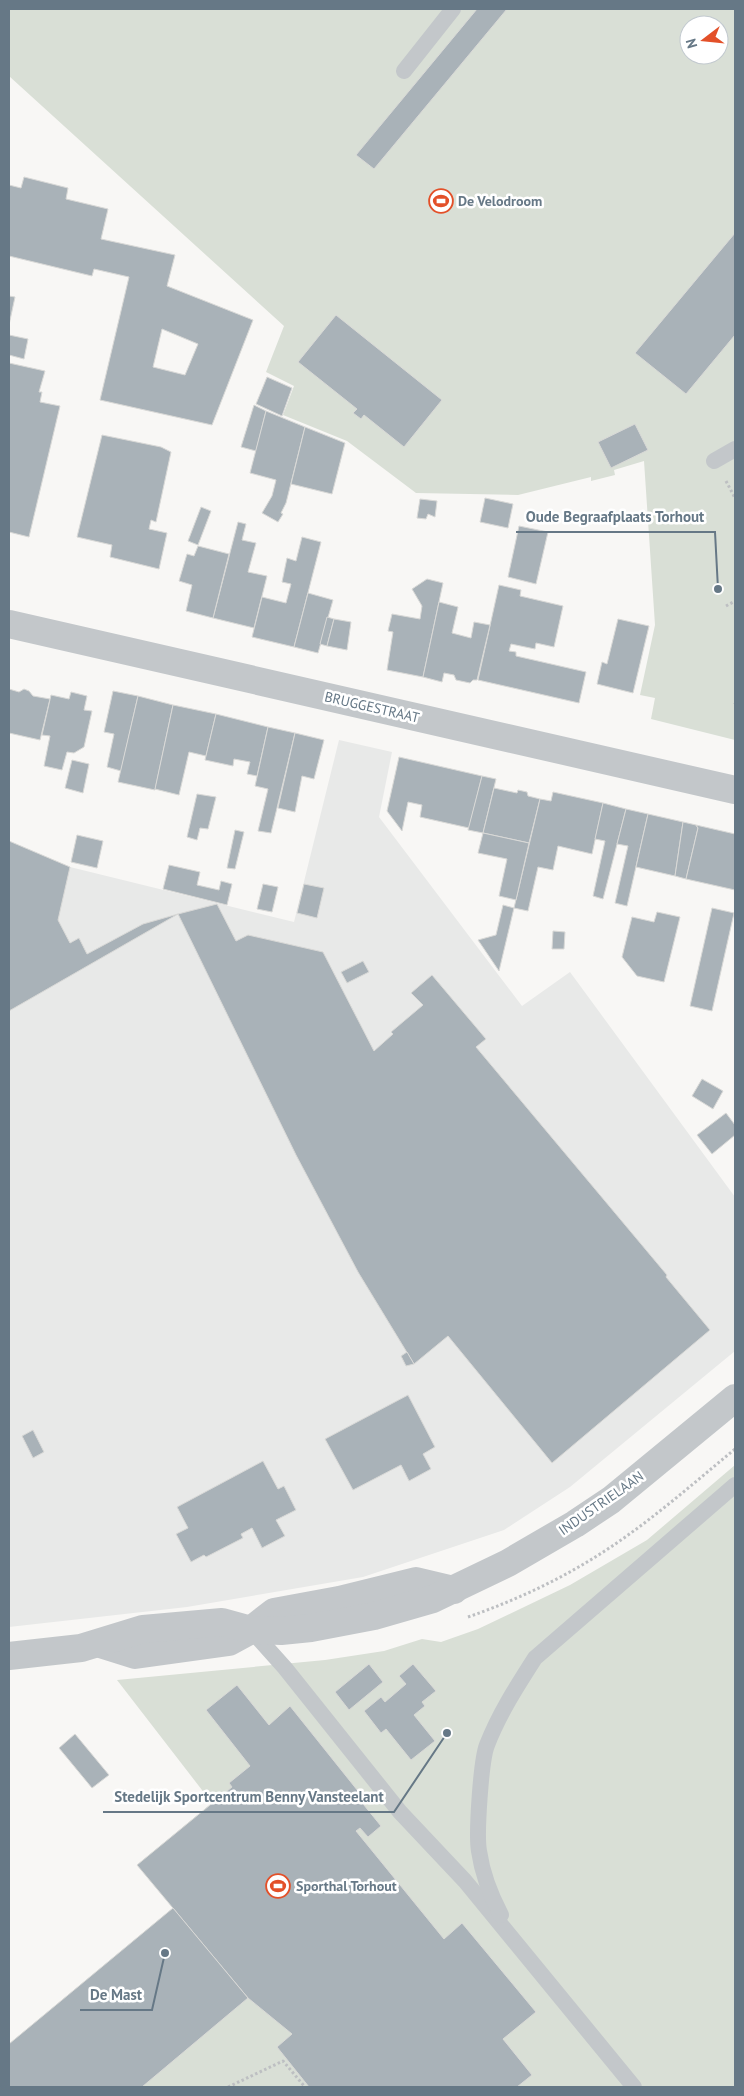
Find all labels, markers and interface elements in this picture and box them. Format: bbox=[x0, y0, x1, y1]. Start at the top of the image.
north arrow bbox=[679, 15, 729, 65]
text: N bbox=[682, 37, 701, 50]
sports icon: De Velodroom bbox=[428, 188, 454, 214]
place label: De Velodroom bbox=[458, 192, 542, 210]
callout: Oude Begraafplaats Torhout bbox=[516, 502, 715, 532]
text: Oude Begraafplaats Torhout bbox=[526, 507, 705, 526]
street label: BRUGGESTRAAT bbox=[323, 687, 421, 727]
street label: INDUSTRIELAAN bbox=[555, 1467, 647, 1539]
callout: Stedelijk Sportcentrum Benny Vansteelant bbox=[103, 1782, 394, 1812]
text: Stedelijk Sportcentrum Benny Vansteelant bbox=[114, 1787, 385, 1806]
sports icon: Sporthal Torhout bbox=[265, 1873, 291, 1899]
place label: Sporthal Torhout bbox=[296, 1877, 397, 1895]
callout: De Mast bbox=[80, 1980, 152, 2010]
text: De Mast bbox=[90, 1985, 143, 2004]

